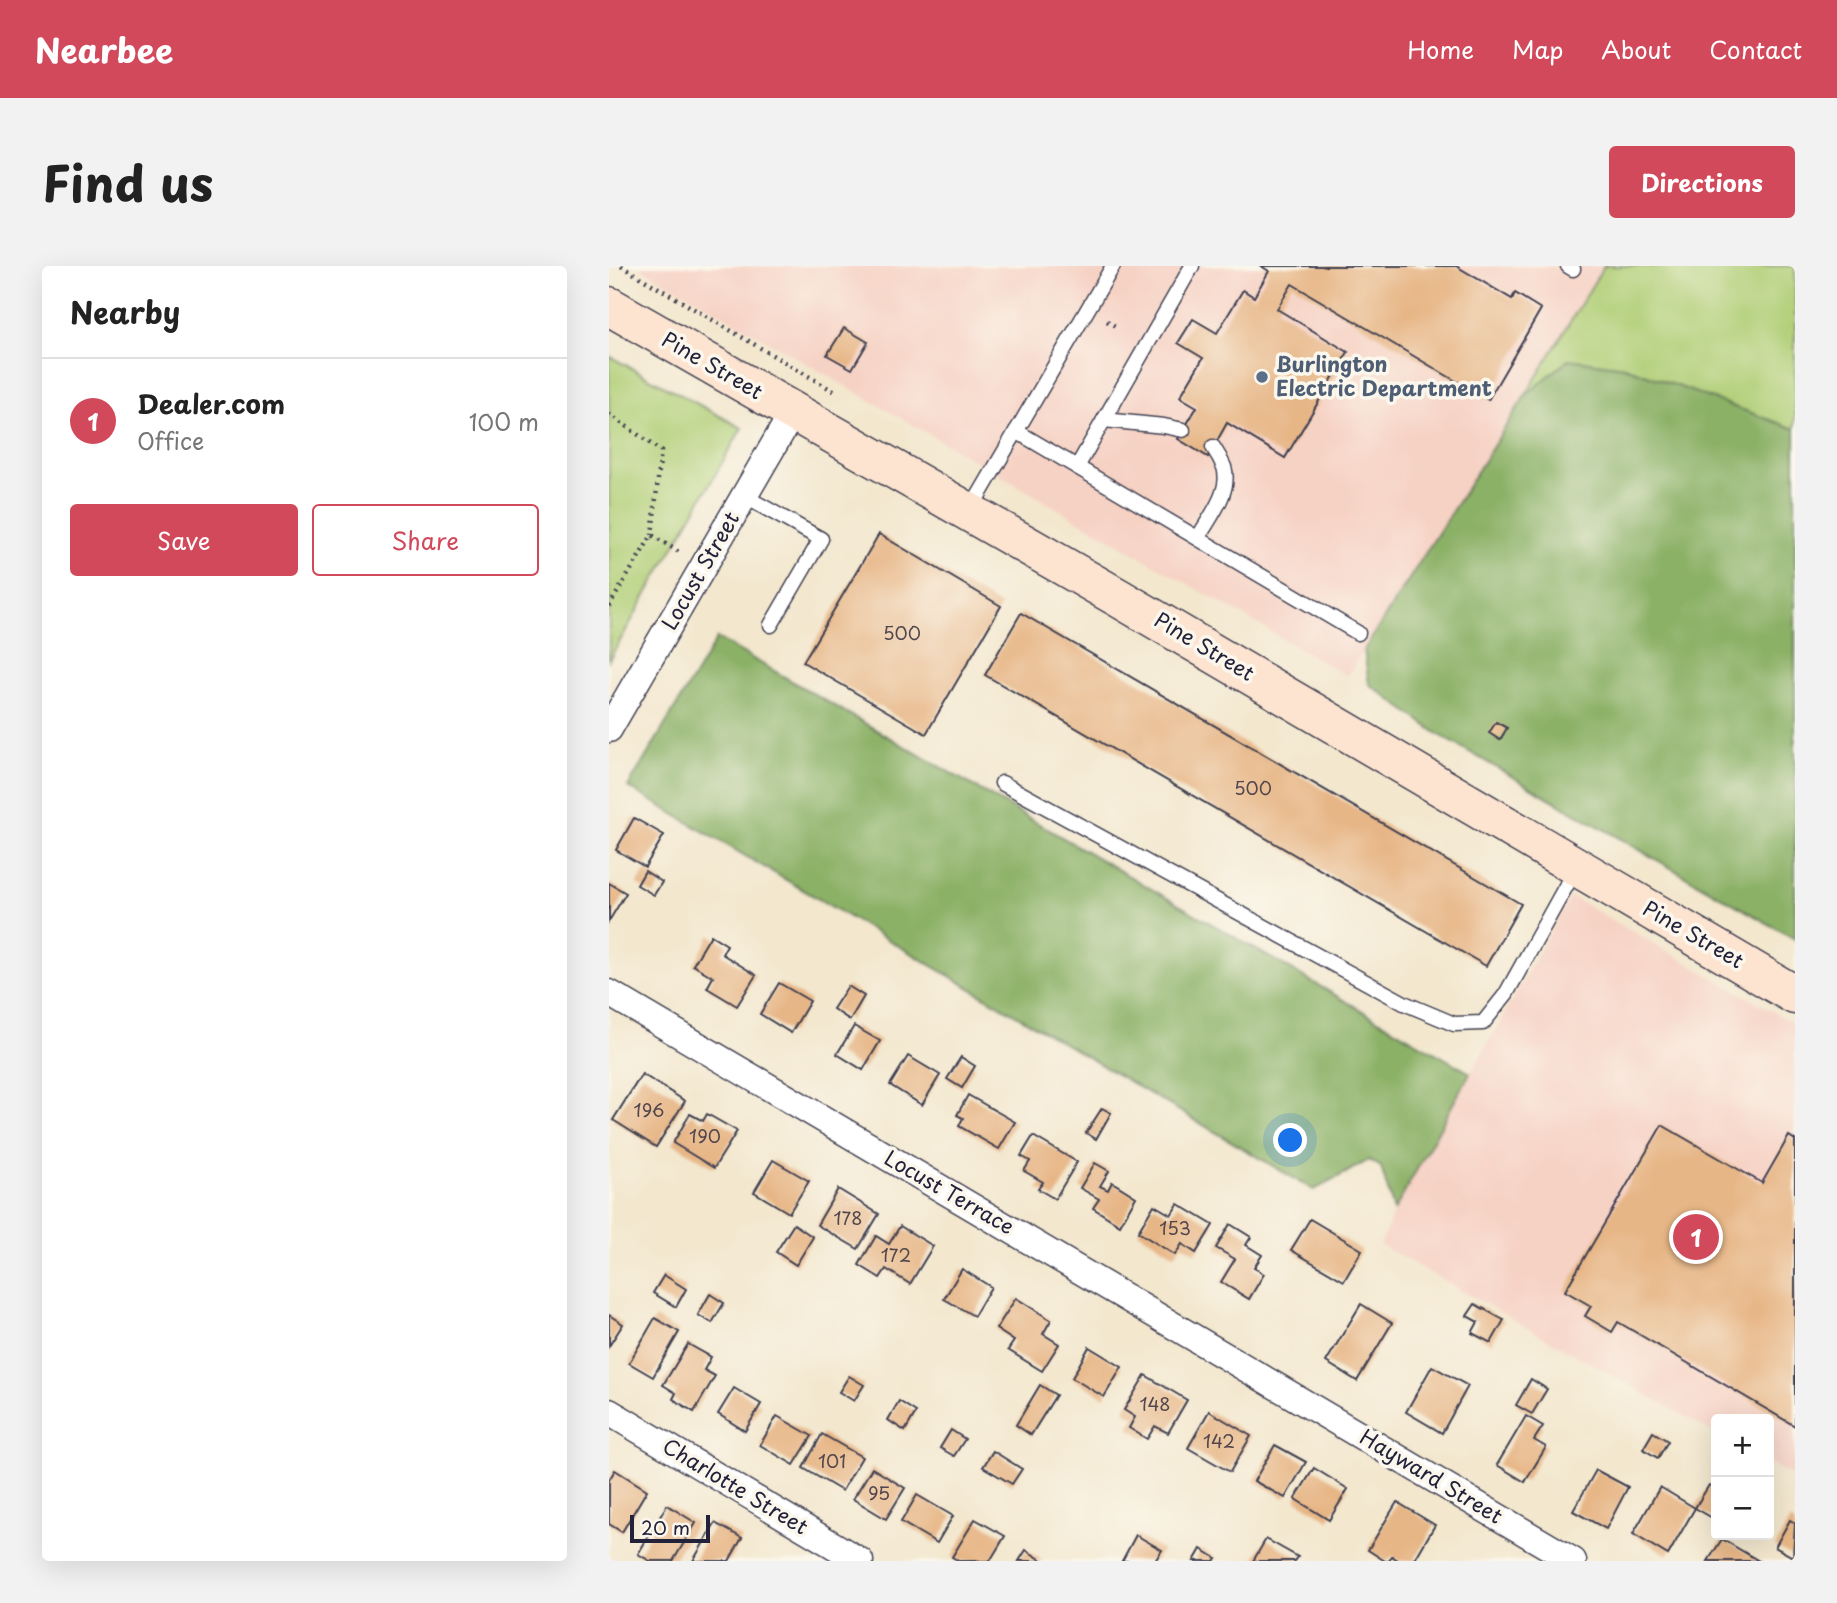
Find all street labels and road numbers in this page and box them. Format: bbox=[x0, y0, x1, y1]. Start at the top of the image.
street label: Pine Street bbox=[657, 322, 769, 406]
street label: Locust Street bbox=[652, 505, 746, 635]
street label: Pine Street bbox=[1149, 603, 1261, 688]
street label: Pine Street bbox=[1638, 891, 1750, 975]
street label: Locust Terrace bbox=[879, 1141, 1021, 1241]
street label: Hayward Street bbox=[1355, 1420, 1510, 1531]
street label: Charlotte Street bbox=[657, 1429, 815, 1541]

